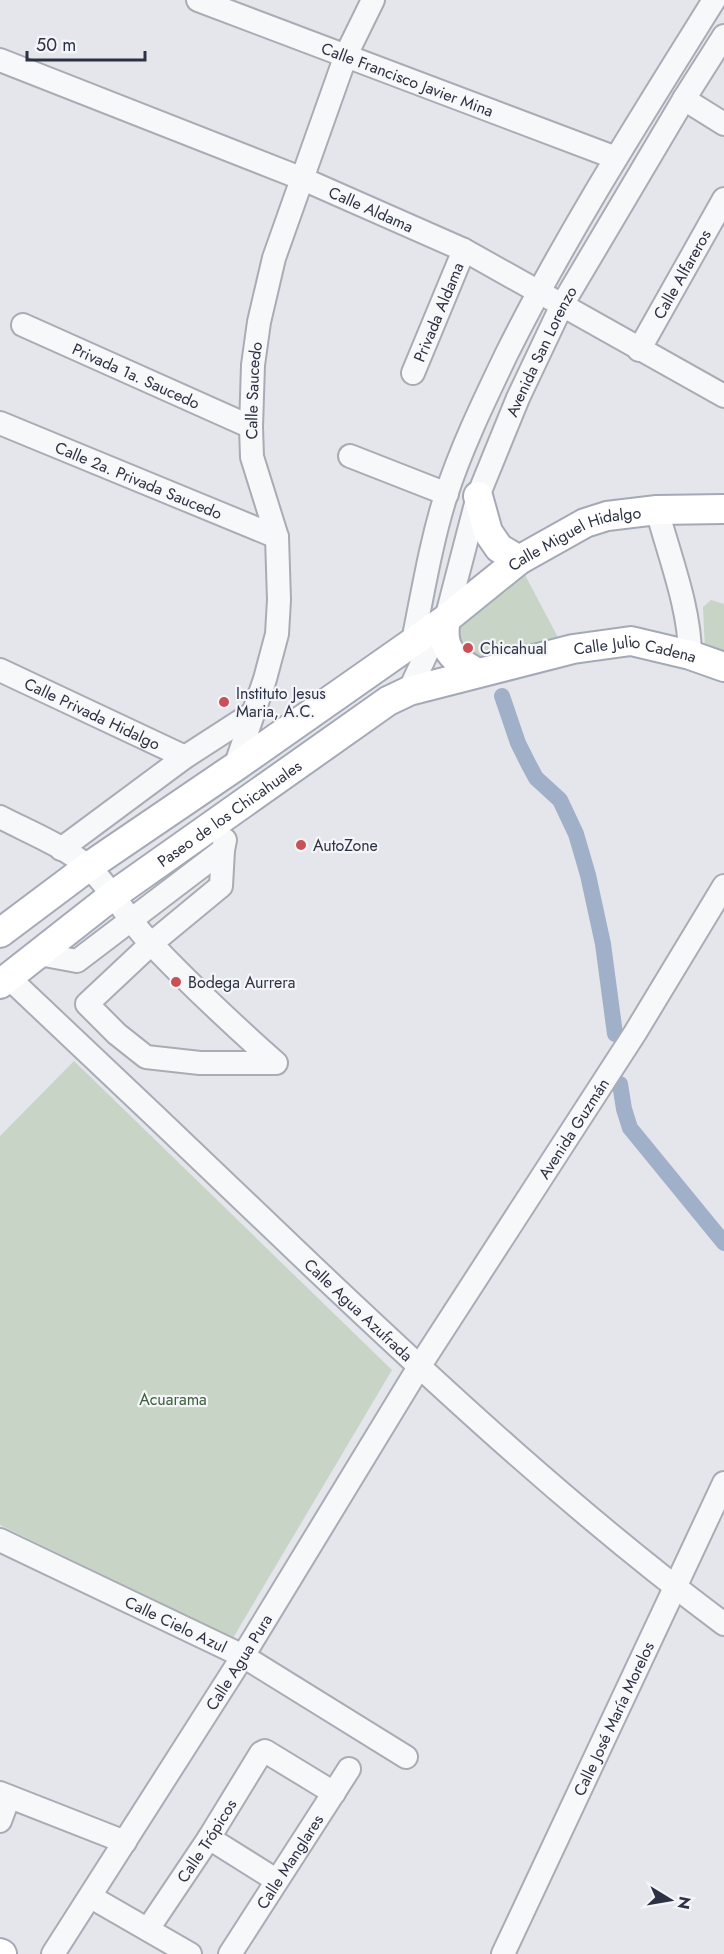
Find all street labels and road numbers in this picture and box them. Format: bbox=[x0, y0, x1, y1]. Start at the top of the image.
street label: Calle Francisco Javier Mina bbox=[318, 36, 497, 122]
street label: Calle Aldama bbox=[325, 180, 417, 238]
street label: Calle Alfareros bbox=[647, 225, 716, 323]
street label: Privada Aldama bbox=[407, 259, 469, 365]
street label: Avenida San Lorenzo bbox=[500, 281, 582, 420]
street label: Privada 1a. Saucedo bbox=[69, 337, 204, 414]
street label: Calle Saucedo bbox=[239, 340, 268, 440]
street label: Calle 2a. Privada Saucedo bbox=[52, 435, 226, 525]
street label: Calle Miguel Hidalgo bbox=[503, 500, 643, 576]
street label: Calle Julio Cadena bbox=[572, 629, 700, 668]
street label: Calle Privada Hidalgo bbox=[21, 672, 164, 755]
street label: Paseo de los Chicahuales bbox=[152, 754, 306, 872]
street label: Avenida Guzmán bbox=[532, 1073, 614, 1183]
street label: Calle Agua Azufrada bbox=[299, 1253, 418, 1366]
street label: Calle Cielo Azul bbox=[121, 1590, 231, 1658]
street label: Calle Agua Pura bbox=[200, 1609, 278, 1715]
street label: Calle José María Morelos bbox=[567, 1638, 660, 1800]
street label: Calle Trópicos bbox=[171, 1794, 242, 1887]
street label: Calle Manglares bbox=[250, 1810, 329, 1913]

